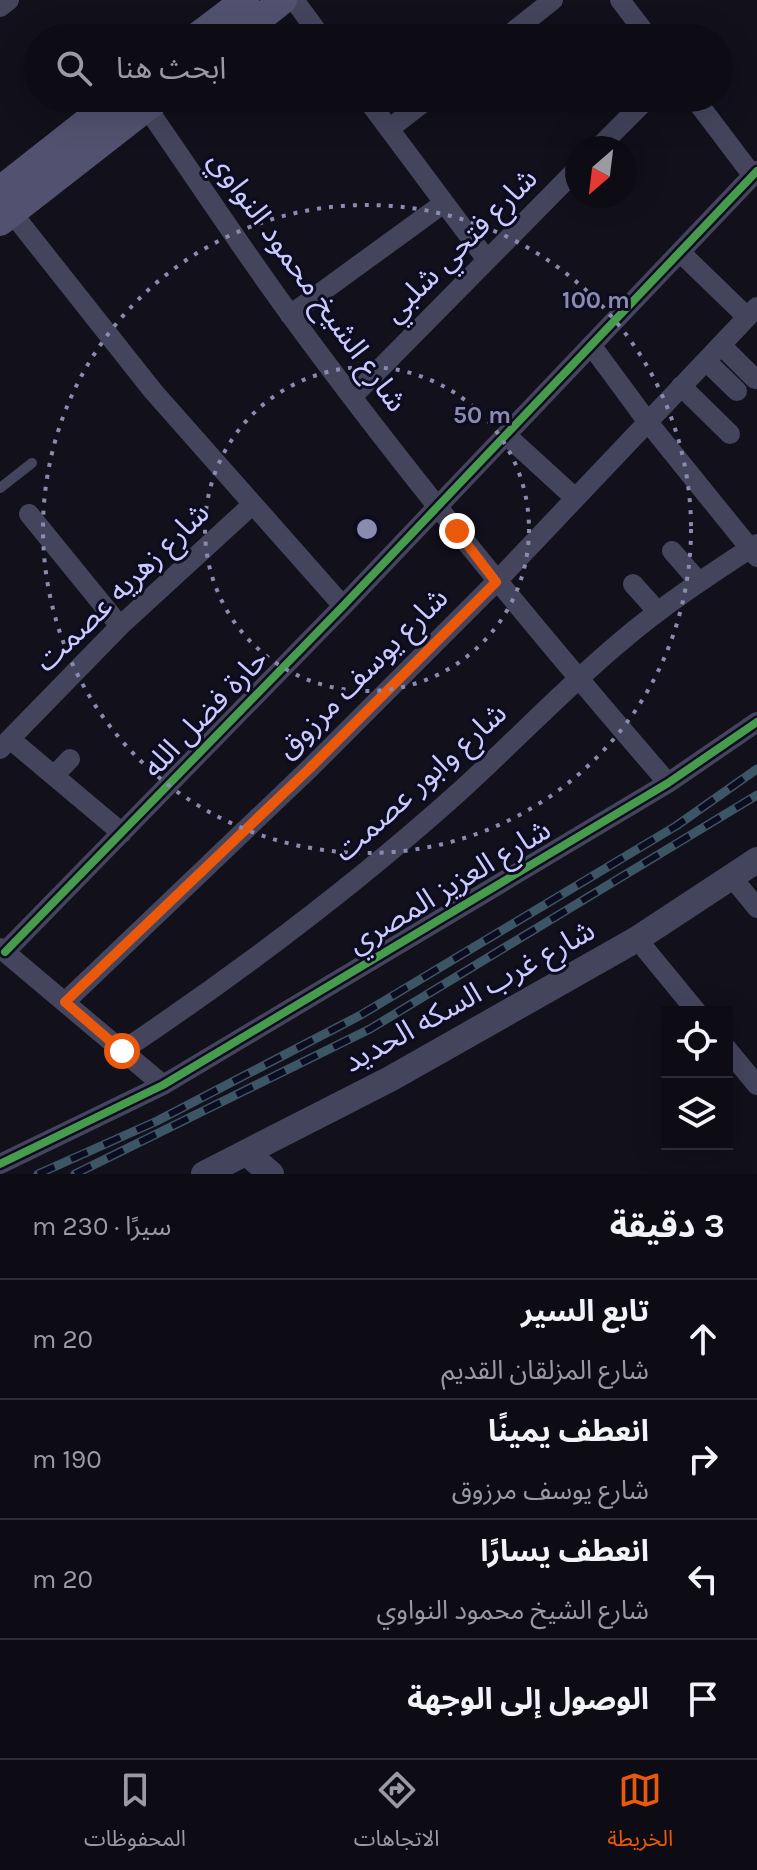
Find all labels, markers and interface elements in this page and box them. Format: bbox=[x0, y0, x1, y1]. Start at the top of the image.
search box bbox=[24, 24, 733, 112]
icon: search bbox=[52, 46, 96, 90]
text: ابحث هنا bbox=[116, 50, 226, 86]
north arrow bbox=[565, 136, 637, 208]
street label: شارع الشيخ محمود النواوي bbox=[197, 143, 415, 422]
street label: شارع فتحي شلبي bbox=[375, 160, 548, 333]
text: 100 m bbox=[562, 286, 630, 314]
text: 50 m bbox=[453, 401, 511, 429]
street label: شارع زهريه عصمت bbox=[27, 495, 219, 682]
route end bbox=[439, 513, 475, 549]
centre of rings bbox=[353, 515, 381, 543]
street label: شارع يوسف مرزوق bbox=[269, 580, 458, 769]
street label: حارة فضل الله bbox=[135, 641, 275, 785]
street label: شارع وابور عصمت bbox=[326, 695, 517, 872]
street label: شارع العزيز المصري bbox=[341, 811, 560, 965]
street label: شارع غرب السكه الحديد bbox=[337, 912, 603, 1084]
map controls bbox=[661, 1006, 733, 1150]
button: locate bbox=[661, 1006, 733, 1078]
route start bbox=[104, 1033, 140, 1069]
button: layers bbox=[661, 1078, 733, 1150]
text: 3 دقيقة bbox=[610, 1206, 725, 1246]
text: سيرًا · 230 m bbox=[32, 1211, 171, 1242]
text: تابع السير bbox=[521, 1293, 649, 1329]
icon: ahead bbox=[681, 1317, 725, 1361]
text: 20 m bbox=[32, 1324, 93, 1355]
text: شارع المزلقان القديم bbox=[441, 1355, 649, 1386]
text: انعطف يمينًا bbox=[488, 1413, 649, 1449]
icon: right bbox=[681, 1437, 725, 1481]
text: 190 m bbox=[32, 1444, 102, 1475]
text: شارع يوسف مرزوق bbox=[452, 1475, 649, 1506]
text: انعطف يسارًا bbox=[480, 1533, 649, 1569]
icon: left bbox=[681, 1557, 725, 1601]
text: 20 m bbox=[32, 1564, 93, 1595]
text: شارع الشيخ محمود النواوي bbox=[377, 1595, 649, 1626]
icon: arrive bbox=[681, 1677, 725, 1721]
text: الوصول إلى الوجهة bbox=[407, 1681, 649, 1717]
tab: المحفوظات bbox=[84, 1768, 186, 1862]
tab: الاتجاهات bbox=[354, 1768, 440, 1862]
tab: الخريطة bbox=[607, 1768, 673, 1862]

